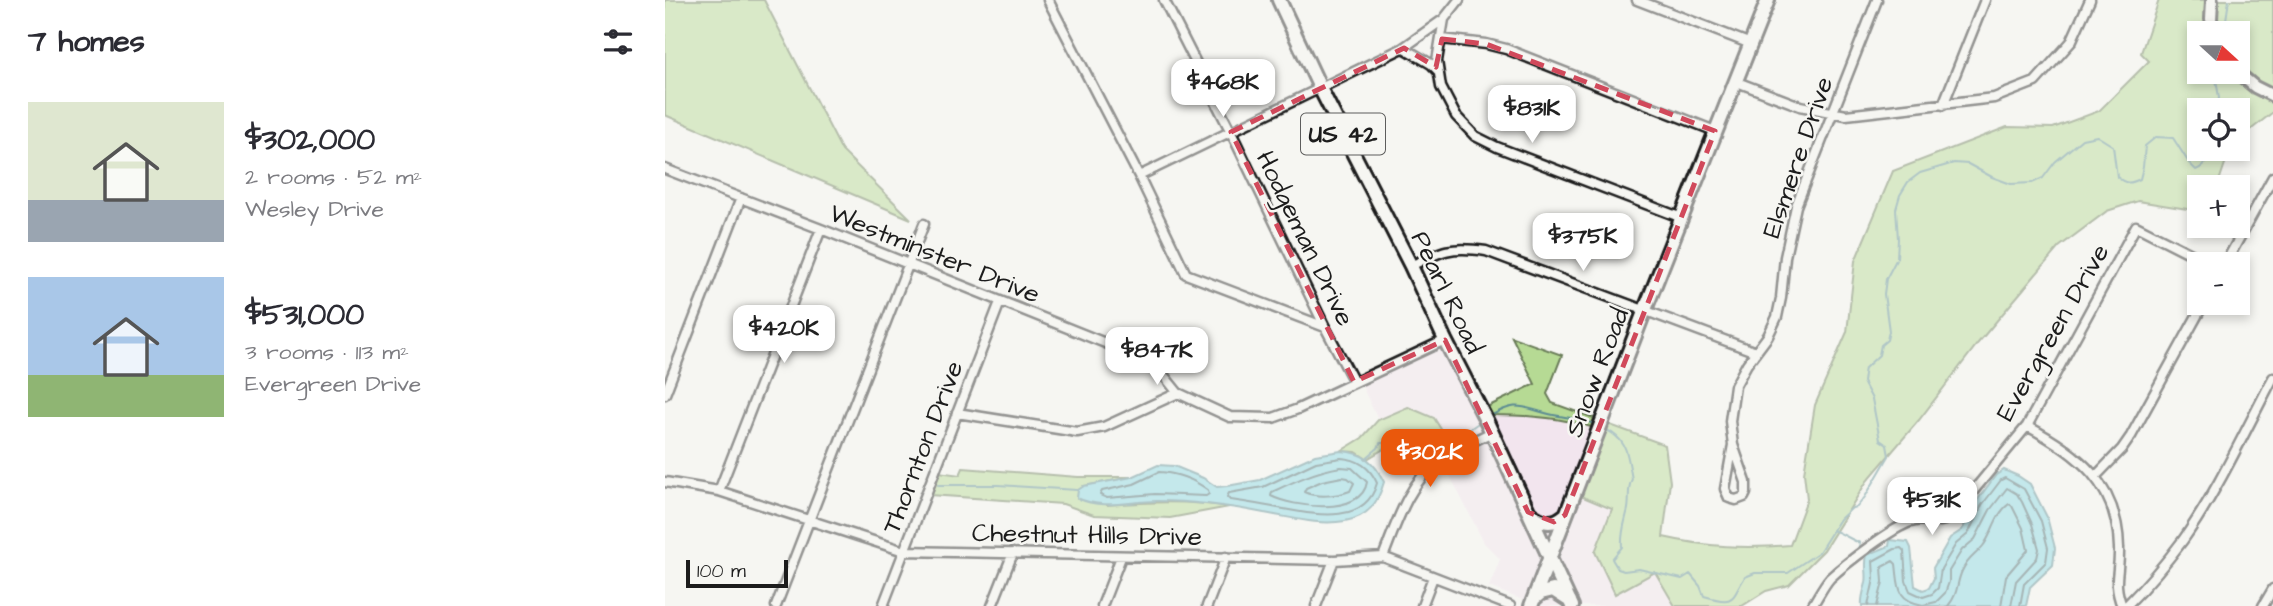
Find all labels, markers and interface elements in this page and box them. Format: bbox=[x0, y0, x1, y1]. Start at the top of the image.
text: 7 homes bbox=[28, 21, 145, 63]
north arrow bbox=[2187, 21, 2251, 84]
map controls bbox=[2187, 21, 2250, 315]
icon: filters bbox=[599, 23, 637, 61]
pin: $468K bbox=[1174, 60, 1272, 119]
text: $468K bbox=[1187, 66, 1259, 98]
street label: Elsmere Drive bbox=[1754, 72, 1842, 243]
pin: $831K bbox=[1483, 86, 1581, 145]
text: $831K bbox=[1504, 92, 1560, 124]
button: locate bbox=[2187, 98, 2250, 161]
road number: US 42 bbox=[1301, 114, 1385, 154]
text: $302,000 bbox=[245, 119, 375, 161]
icon: home bbox=[84, 130, 168, 214]
street label: Hodgeman Drive bbox=[1245, 145, 1363, 333]
text: 2 rooms · 52 m² bbox=[245, 161, 422, 193]
button: + bbox=[2187, 175, 2250, 238]
text: Wesley Drive bbox=[245, 193, 384, 225]
street label: Westminster Drive bbox=[824, 195, 1045, 313]
pin: $375K bbox=[1534, 214, 1632, 273]
text: $375K bbox=[1549, 220, 1617, 252]
street label: Pearl Road bbox=[1402, 225, 1492, 360]
street label: Evergreen Drive bbox=[1987, 237, 2120, 429]
button: − bbox=[2187, 252, 2250, 315]
text: $531,000 bbox=[245, 294, 364, 336]
street label: Snow Road bbox=[1556, 303, 1638, 442]
icon: home bbox=[84, 305, 168, 389]
pin: $420K bbox=[735, 306, 833, 365]
text: $420K bbox=[749, 312, 819, 344]
pin: $847K bbox=[1108, 328, 1206, 387]
text: $847K bbox=[1121, 334, 1193, 366]
text: 3 rooms · 113 m² bbox=[245, 336, 409, 368]
street label: Thornton Drive bbox=[873, 356, 972, 539]
text: Evergreen Drive bbox=[245, 368, 421, 400]
pin: $302K bbox=[1381, 430, 1479, 489]
text: $302K bbox=[1397, 436, 1463, 468]
pin: $531K bbox=[1883, 477, 1981, 537]
text: $531K bbox=[1903, 484, 1961, 516]
street label: Chestnut Hills Drive bbox=[972, 515, 1202, 555]
scale bar bbox=[686, 557, 787, 589]
text: 100 m bbox=[697, 558, 746, 585]

